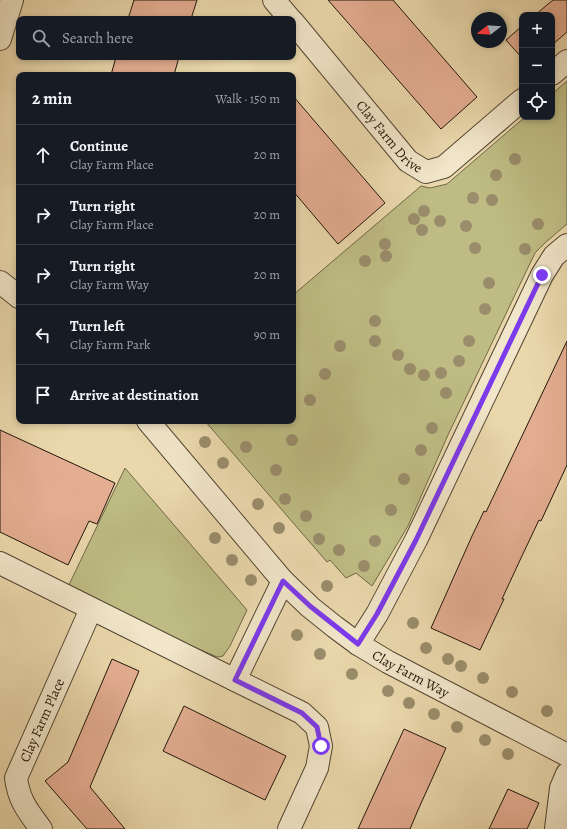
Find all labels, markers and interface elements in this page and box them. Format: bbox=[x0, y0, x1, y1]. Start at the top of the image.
north arrow bbox=[471, 12, 507, 48]
map controls bbox=[519, 12, 555, 120]
button: + bbox=[519, 12, 555, 48]
search box bbox=[16, 16, 296, 60]
icon: search bbox=[30, 27, 52, 49]
text: Search here bbox=[62, 28, 133, 48]
button: − bbox=[519, 48, 555, 84]
button: locate bbox=[519, 84, 555, 120]
text: 2 min bbox=[32, 87, 72, 110]
text: Walk · 150 m bbox=[215, 90, 280, 107]
street label: Clay Farm Drive bbox=[352, 96, 426, 178]
text: Continue bbox=[70, 136, 128, 156]
icon: ahead bbox=[32, 144, 54, 166]
text: 20 m bbox=[254, 146, 280, 163]
text: Clay Farm Place bbox=[70, 156, 154, 173]
text: Turn right bbox=[70, 196, 135, 216]
icon: right bbox=[32, 204, 54, 226]
text: 20 m bbox=[254, 206, 280, 223]
text: Clay Farm Place bbox=[70, 216, 154, 233]
text: Turn right bbox=[70, 256, 135, 276]
icon: right bbox=[32, 264, 54, 286]
text: 20 m bbox=[254, 266, 280, 283]
route end bbox=[533, 266, 551, 284]
text: Clay Farm Way bbox=[70, 276, 149, 293]
text: Turn left bbox=[70, 316, 125, 336]
icon: left bbox=[32, 324, 54, 346]
text: 90 m bbox=[254, 326, 280, 343]
text: Clay Farm Park bbox=[70, 336, 150, 353]
icon: arrive bbox=[32, 384, 54, 406]
text: Arrive at destination bbox=[70, 385, 199, 405]
street label: Clay Farm Way bbox=[368, 646, 453, 703]
street label: Clay Farm Place bbox=[15, 675, 69, 765]
route start bbox=[312, 737, 330, 755]

